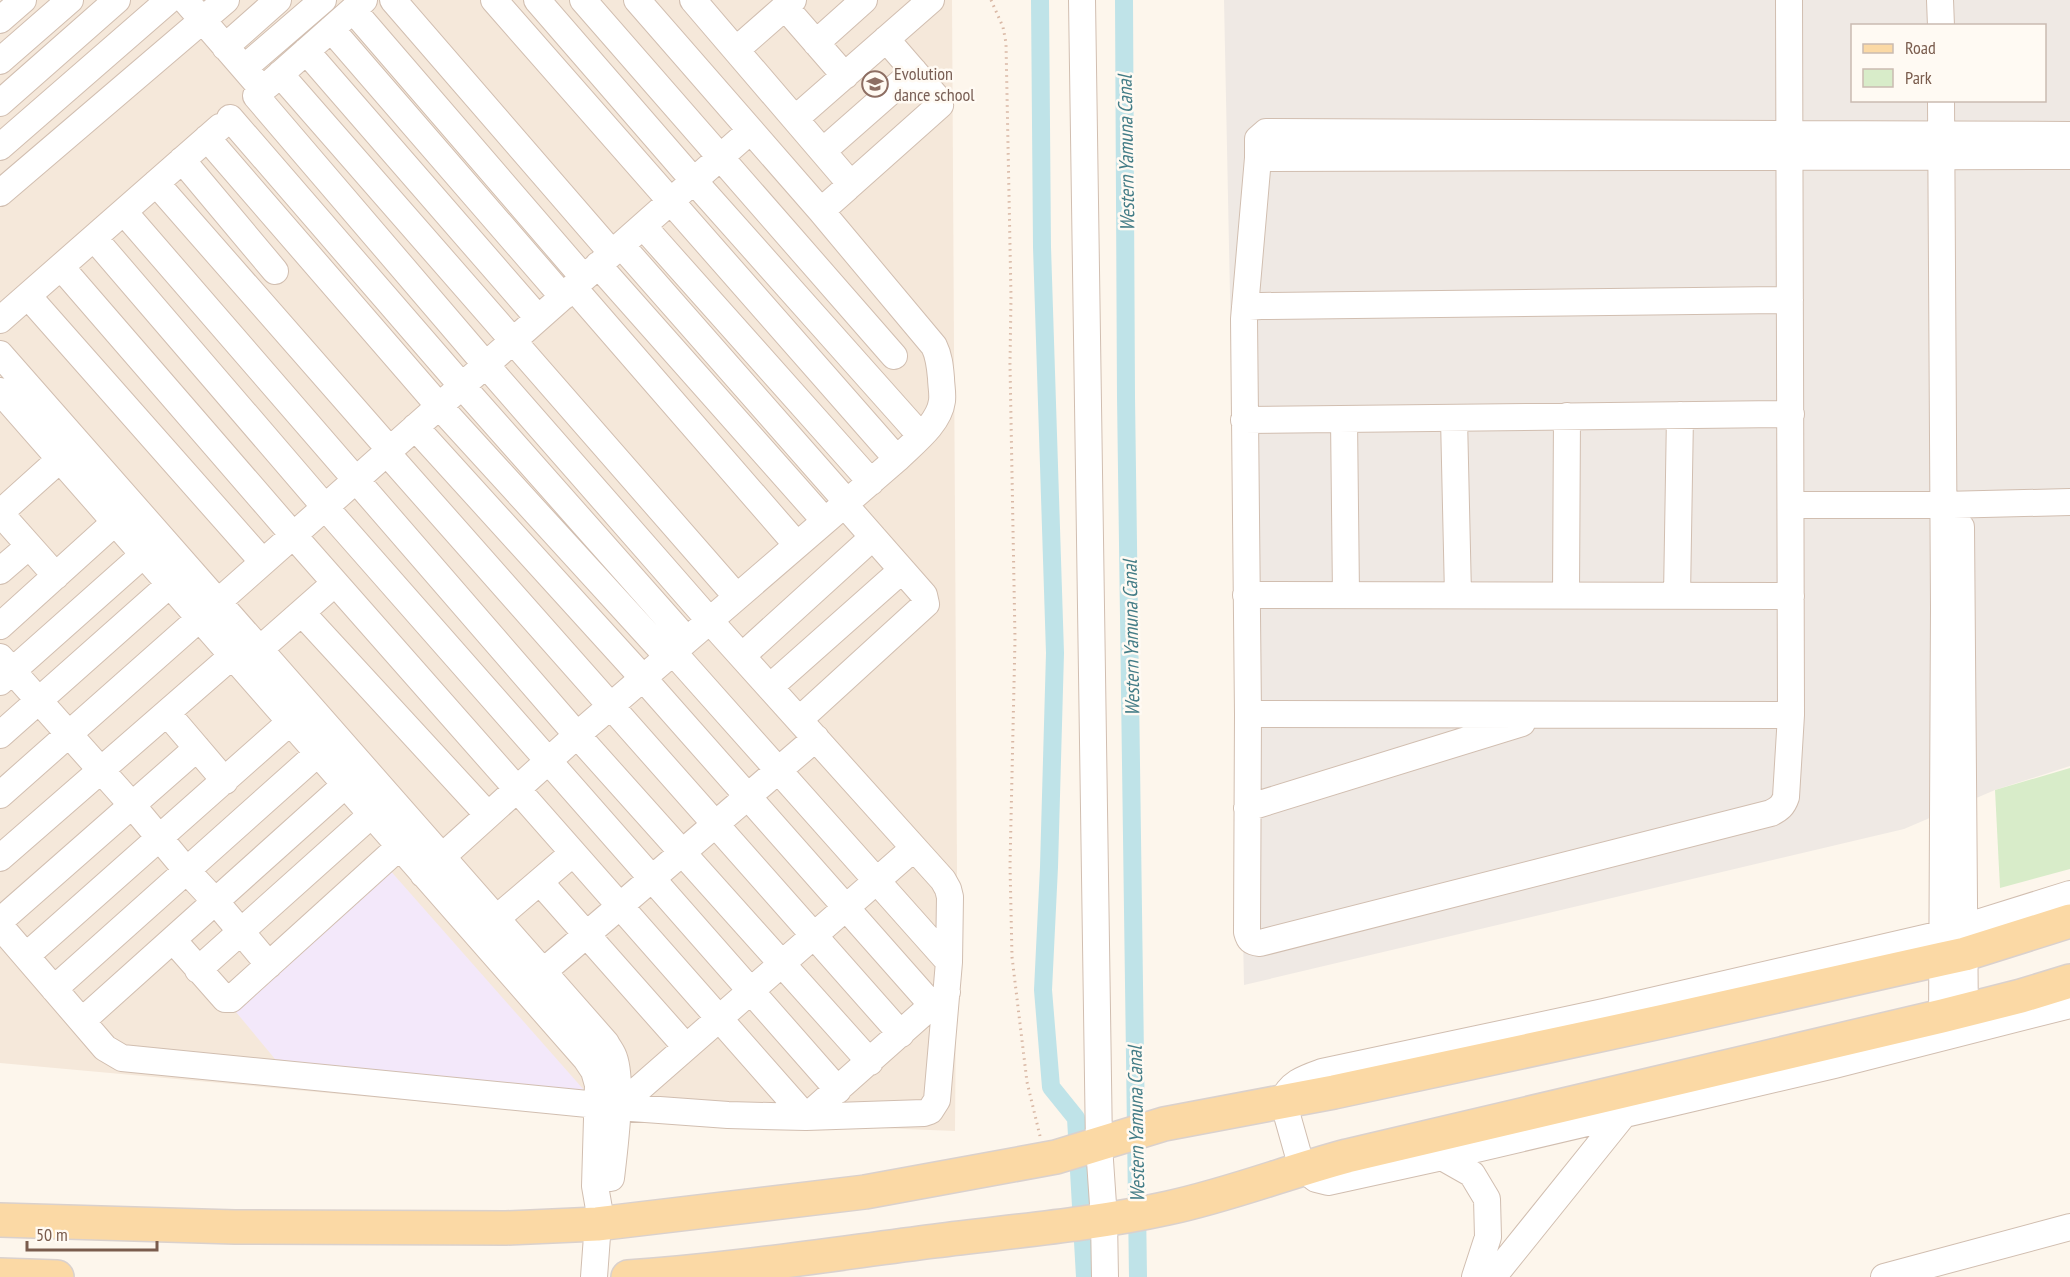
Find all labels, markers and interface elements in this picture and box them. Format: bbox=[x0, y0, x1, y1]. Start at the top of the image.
legend bbox=[1851, 24, 2046, 102]
text: Road bbox=[1905, 36, 1936, 59]
place label: Evolution dance school bbox=[894, 62, 975, 106]
text: Park bbox=[1905, 66, 1932, 89]
school or university icon: Evolution dance school bbox=[860, 69, 890, 99]
water label: Western Yamuna Canal bbox=[1112, 72, 1140, 231]
water label: Western Yamuna Canal bbox=[1117, 557, 1145, 716]
water label: Western Yamuna Canal bbox=[1122, 1043, 1150, 1202]
scale bar bbox=[27, 1214, 158, 1252]
text: 50 m bbox=[36, 1223, 68, 1246]

